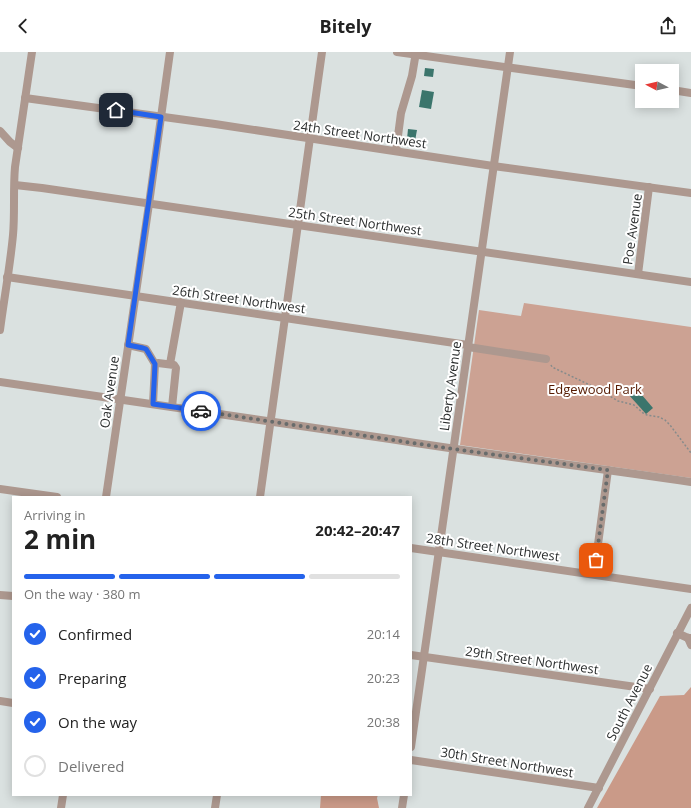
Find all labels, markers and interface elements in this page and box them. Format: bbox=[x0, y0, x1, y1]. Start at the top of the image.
text: Bitely bbox=[320, 14, 371, 38]
icon: back bbox=[12, 15, 34, 37]
icon: share bbox=[657, 15, 679, 37]
north arrow bbox=[635, 64, 679, 108]
map controls bbox=[635, 64, 679, 108]
pin bbox=[99, 93, 133, 127]
icon: home bbox=[105, 99, 127, 121]
street label: 24th Street Northwest bbox=[292, 116, 428, 152]
street label: Poe Avenue bbox=[618, 192, 646, 266]
street label: 25th Street Northwest bbox=[287, 203, 423, 239]
street label: 26th Street Northwest bbox=[171, 281, 307, 317]
street label: Liberty Avenue bbox=[435, 340, 465, 432]
street label: Oak Avenue bbox=[95, 355, 123, 429]
park label: Edgewood Park bbox=[548, 380, 642, 398]
courier bbox=[181, 391, 221, 431]
icon: car bbox=[190, 400, 212, 422]
text: Arriving in bbox=[24, 506, 86, 524]
text: 20:42–20:47 bbox=[315, 520, 400, 540]
text: 2 min bbox=[24, 521, 96, 557]
street label: 28th Street Northwest bbox=[425, 529, 561, 565]
pin bbox=[579, 543, 613, 577]
icon: bag bbox=[585, 549, 607, 571]
text: On the way · 380 m bbox=[24, 585, 140, 603]
icon: check bbox=[24, 623, 46, 645]
text: Confirmed bbox=[58, 624, 132, 644]
text: 20:14 bbox=[367, 625, 400, 643]
street label: 29th Street Northwest bbox=[464, 642, 600, 678]
street label: South Avenue bbox=[602, 660, 656, 744]
icon: check bbox=[24, 667, 46, 689]
text: Preparing bbox=[58, 668, 126, 688]
text: 20:23 bbox=[367, 669, 400, 687]
icon: check bbox=[24, 711, 46, 733]
text: On the way bbox=[58, 712, 137, 732]
text: 20:38 bbox=[367, 713, 400, 731]
street label: 30th Street Northwest bbox=[439, 743, 575, 781]
text: Delivered bbox=[58, 756, 125, 776]

